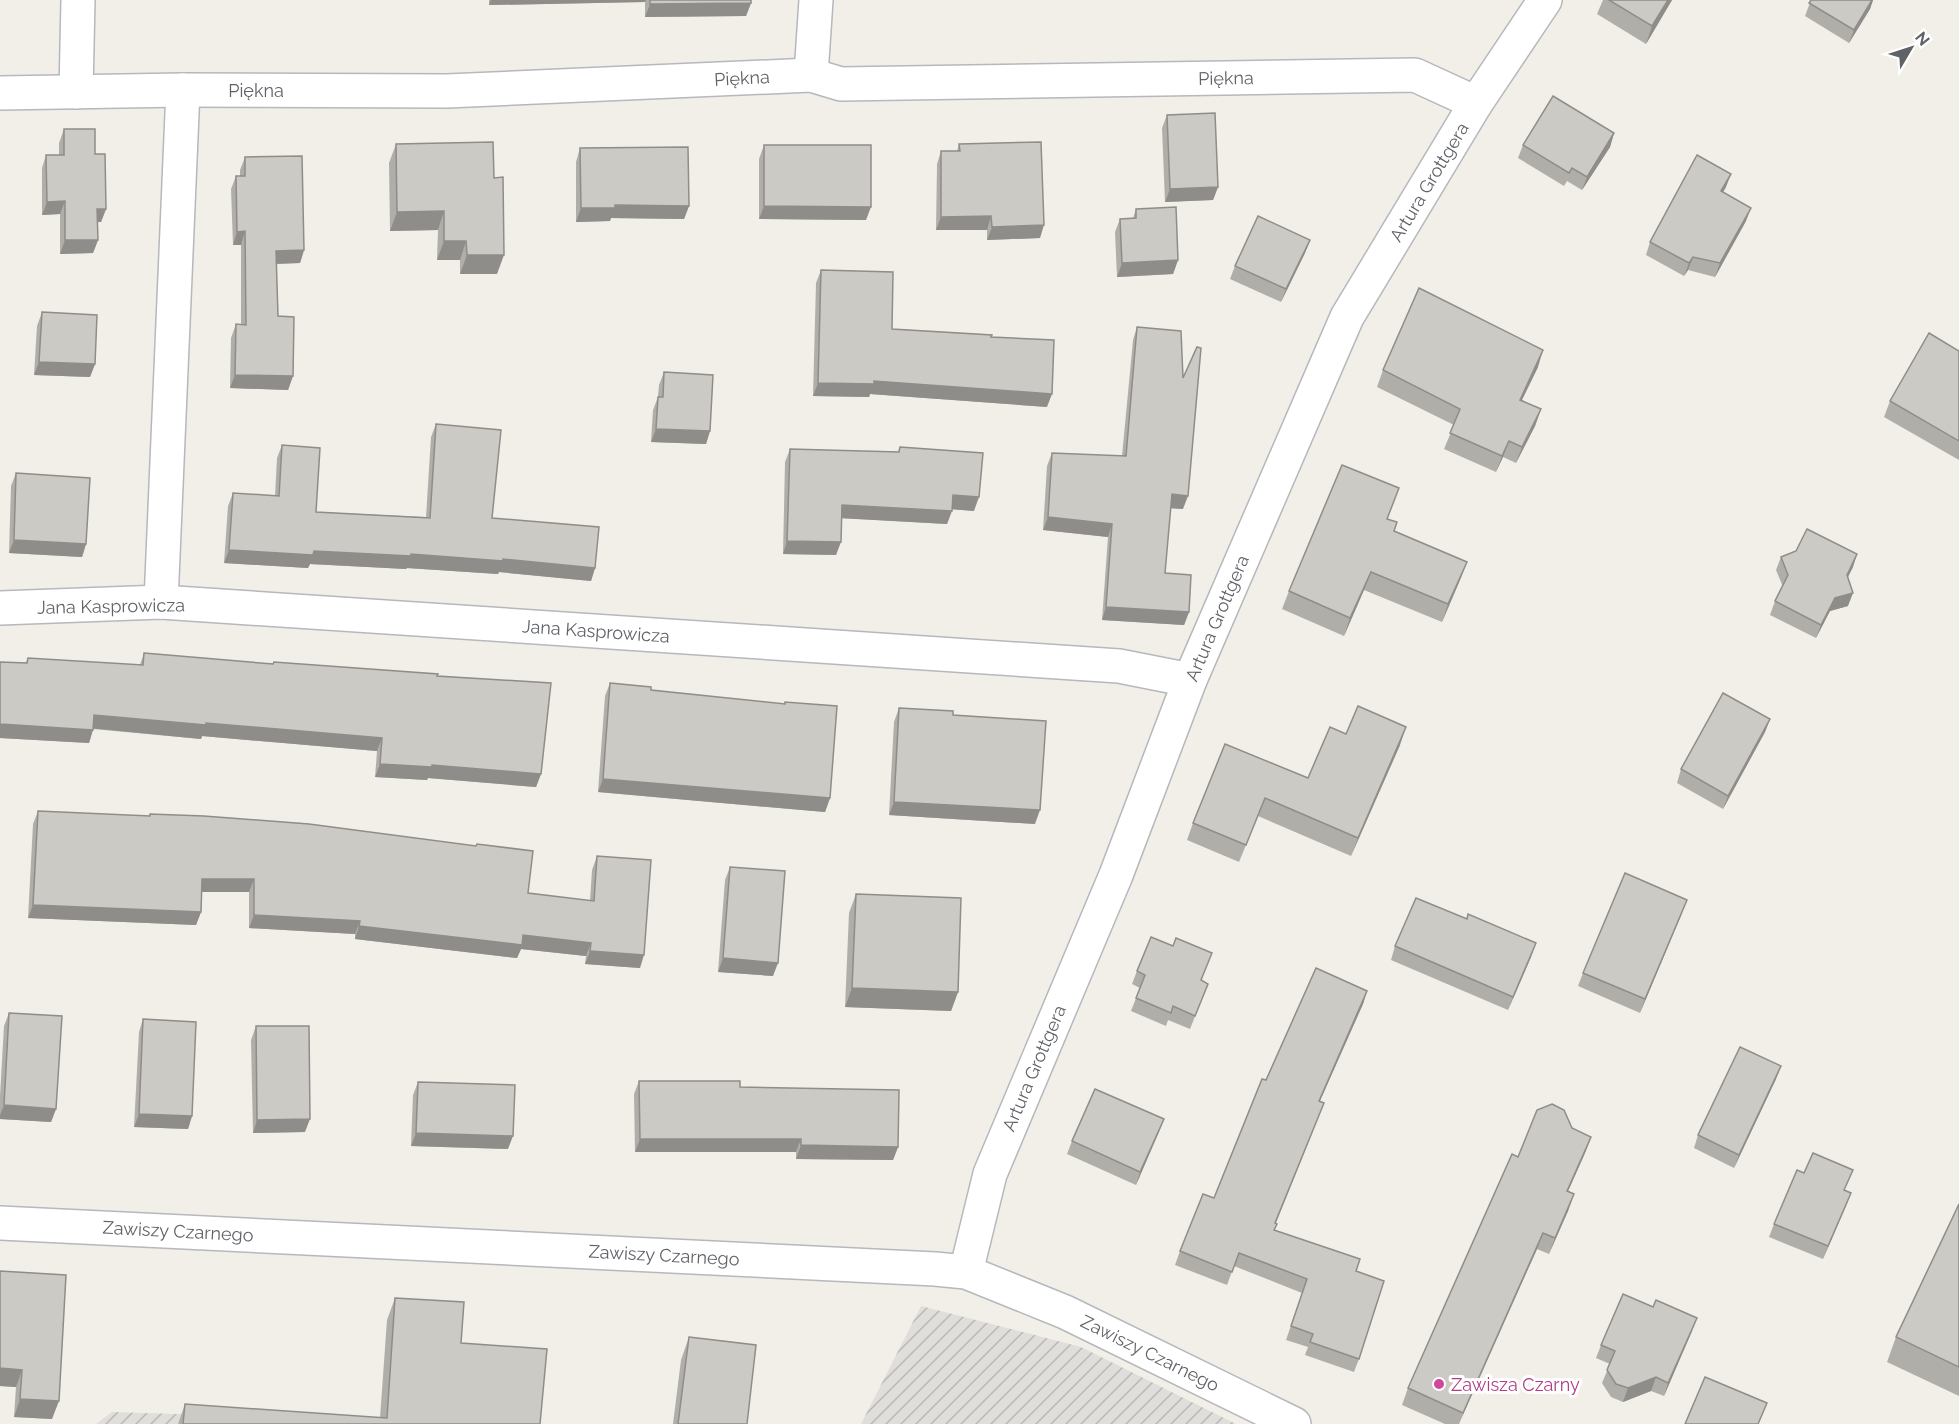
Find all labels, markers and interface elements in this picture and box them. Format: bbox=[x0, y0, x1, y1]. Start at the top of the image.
north arrow bbox=[1881, 18, 1941, 78]
text: N bbox=[1911, 28, 1933, 50]
street label: Piękna bbox=[714, 66, 770, 90]
street label: Piękna bbox=[1198, 67, 1254, 89]
street label: Piękna bbox=[228, 80, 284, 101]
street label: Artura Grottgera bbox=[1385, 119, 1473, 245]
street label: Artura Grottgera bbox=[1181, 552, 1253, 684]
street label: Jana Kasprowicza bbox=[37, 594, 185, 618]
street label: Jana Kasprowicza bbox=[521, 615, 671, 647]
street label: Artura Grottgera bbox=[998, 1002, 1070, 1134]
street label: Zawiszy Czarnego bbox=[102, 1217, 254, 1245]
street label: Zawiszy Czarnego bbox=[588, 1241, 740, 1269]
street label: Zawiszy Czarnego bbox=[1078, 1310, 1223, 1396]
place label: Zawisza Czarny bbox=[1451, 1374, 1580, 1395]
marker: Zawisza Czarny bbox=[1432, 1377, 1446, 1391]

